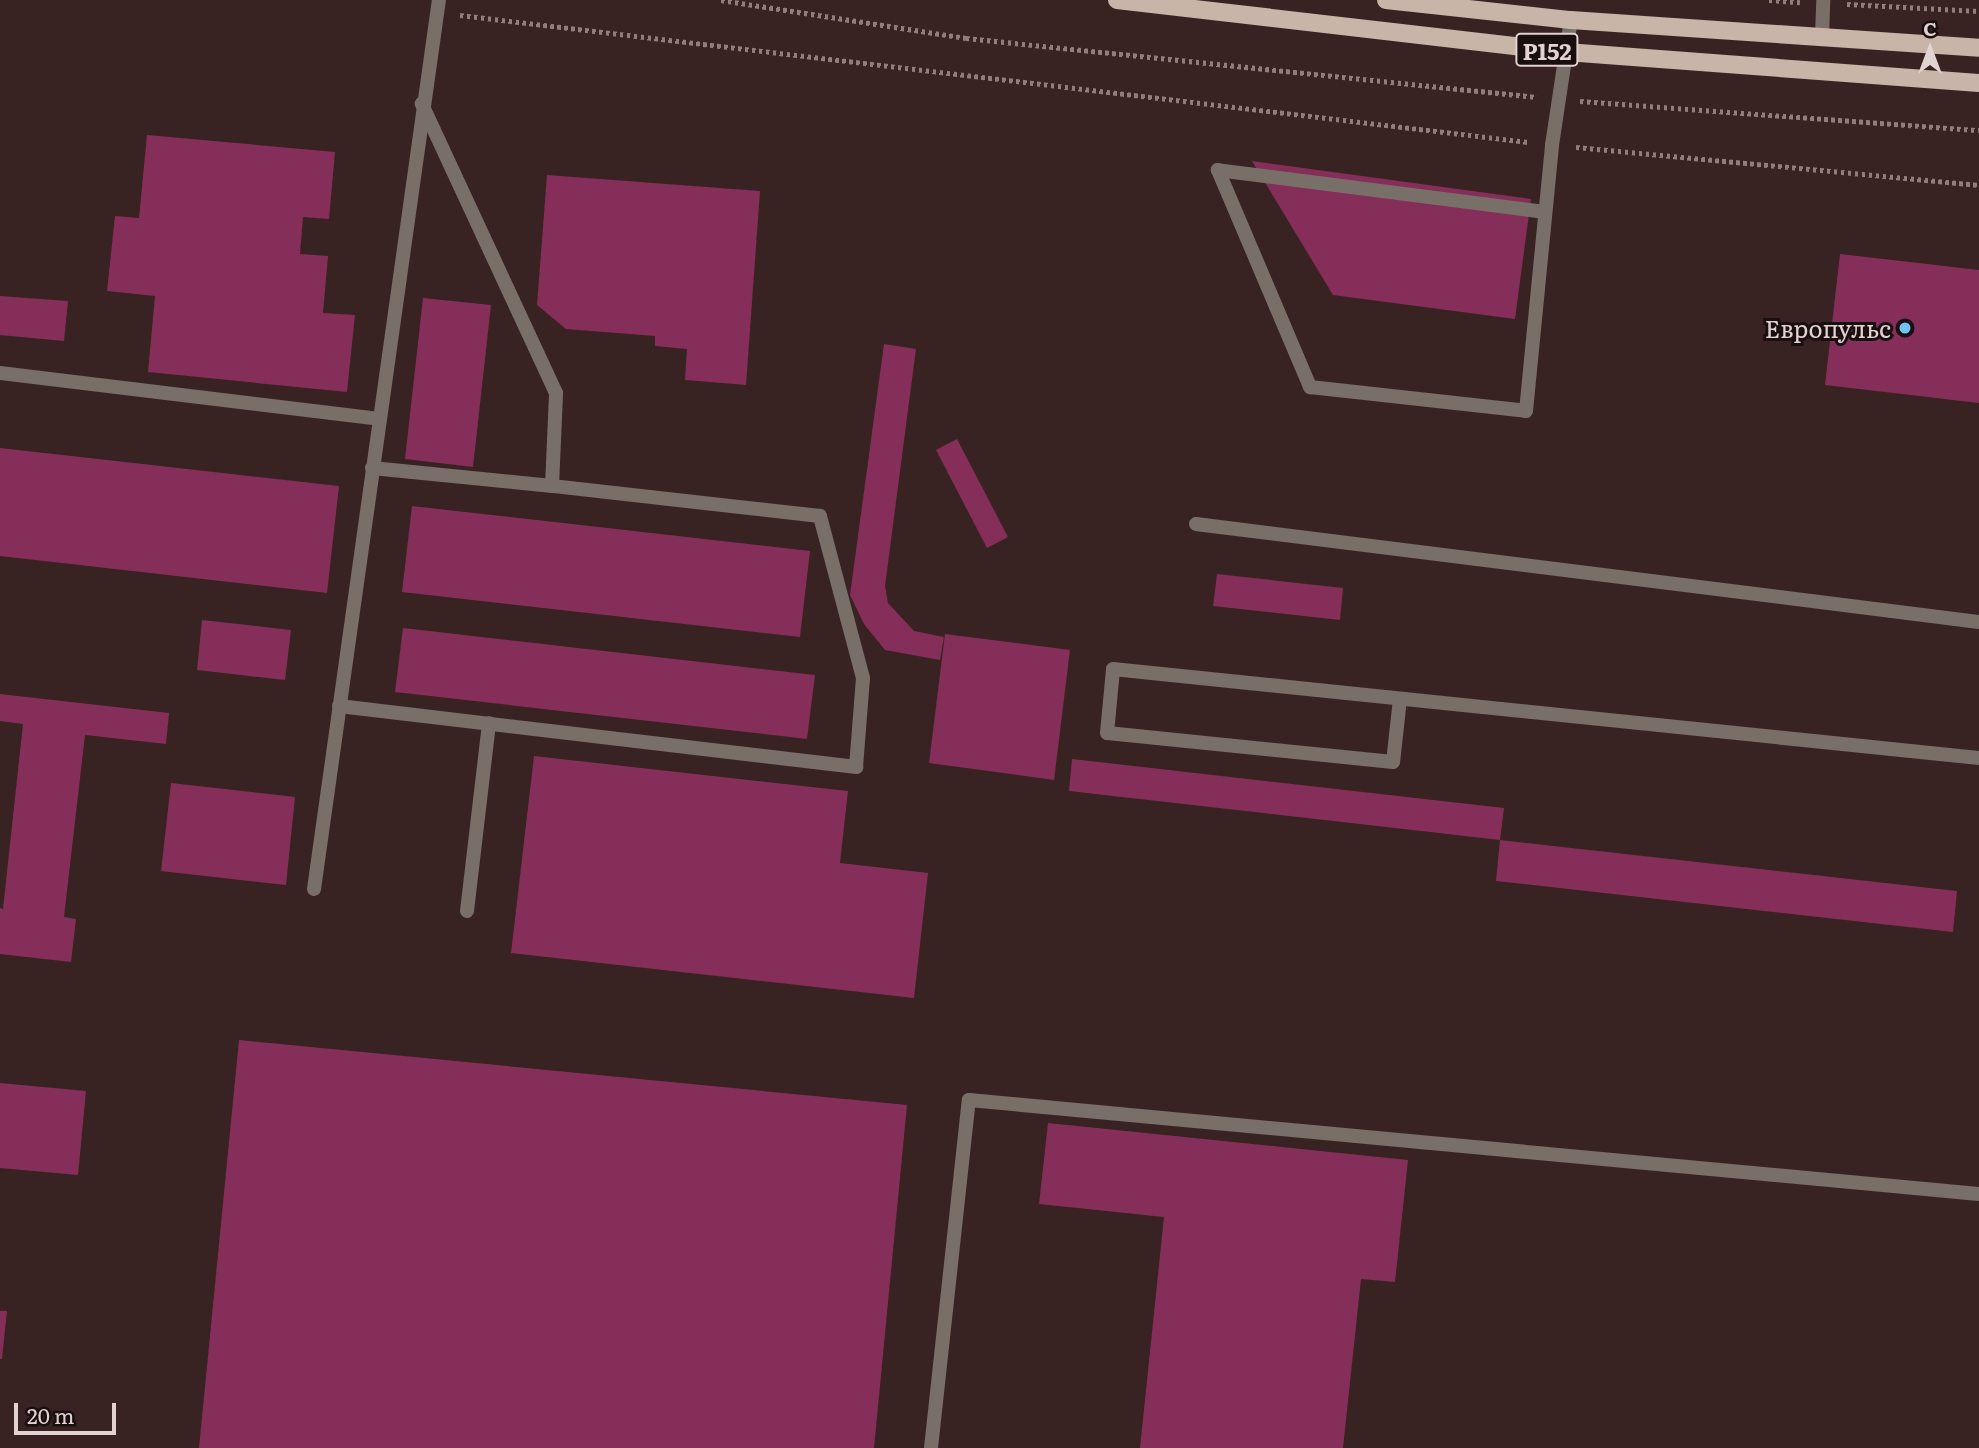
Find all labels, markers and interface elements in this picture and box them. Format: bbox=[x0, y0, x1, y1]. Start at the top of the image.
north arrow bbox=[1895, 14, 1965, 84]
text: С bbox=[1923, 14, 1937, 42]
road number: Р152 bbox=[1514, 31, 1580, 70]
place label: Европульс bbox=[1765, 314, 1891, 342]
marker: Европульс bbox=[1897, 320, 1913, 336]
scale bar bbox=[18, 1388, 119, 1432]
text: 20 m bbox=[27, 1399, 74, 1430]

